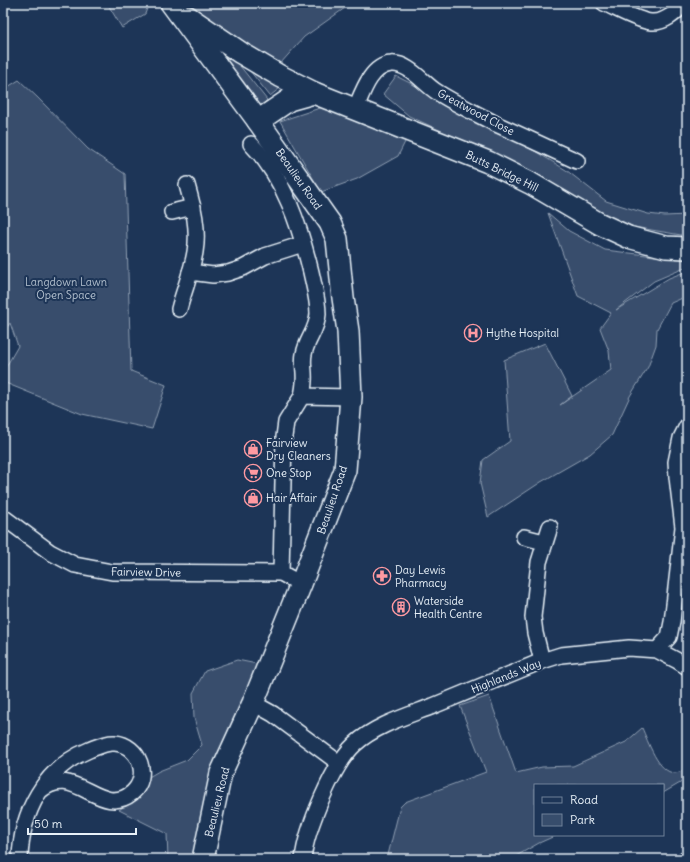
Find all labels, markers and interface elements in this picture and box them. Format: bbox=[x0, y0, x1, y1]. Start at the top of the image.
street label: Greatwood Close bbox=[435, 86, 517, 138]
street label: Beaulieu Road bbox=[273, 146, 326, 213]
street label: Butts Bridge Hill bbox=[463, 147, 541, 195]
park label: Langdown Lawn Open Space bbox=[25, 275, 107, 302]
hospital icon: Hythe Hospital bbox=[463, 323, 483, 343]
place label: Hythe Hospital bbox=[486, 326, 559, 340]
place label: Fairview Dry Cleaners bbox=[266, 436, 331, 463]
shop icon: Fairview Dry Cleaners bbox=[243, 439, 263, 459]
supermarket icon: One Stop bbox=[243, 463, 263, 483]
street label: Beaulieu Road bbox=[314, 463, 350, 536]
place label: One Stop bbox=[266, 466, 312, 480]
shop icon: Hair Affair bbox=[243, 488, 263, 508]
place label: Hair Affair bbox=[266, 491, 318, 505]
place label: Day Lewis Pharmacy bbox=[395, 563, 446, 590]
street label: Fairview Drive bbox=[111, 564, 181, 580]
pharmacy icon: Day Lewis Pharmacy bbox=[372, 566, 392, 586]
place label: Waterside Health Centre bbox=[414, 594, 482, 621]
building icon: Waterside Health Centre bbox=[391, 597, 411, 617]
street label: Highlands Way bbox=[469, 656, 543, 696]
street label: Beaulieu Road bbox=[202, 765, 233, 838]
legend bbox=[534, 784, 664, 836]
text: Road bbox=[570, 792, 598, 807]
scale bar bbox=[28, 810, 136, 836]
text: Park bbox=[570, 812, 595, 827]
text: 50 m bbox=[34, 816, 63, 831]

